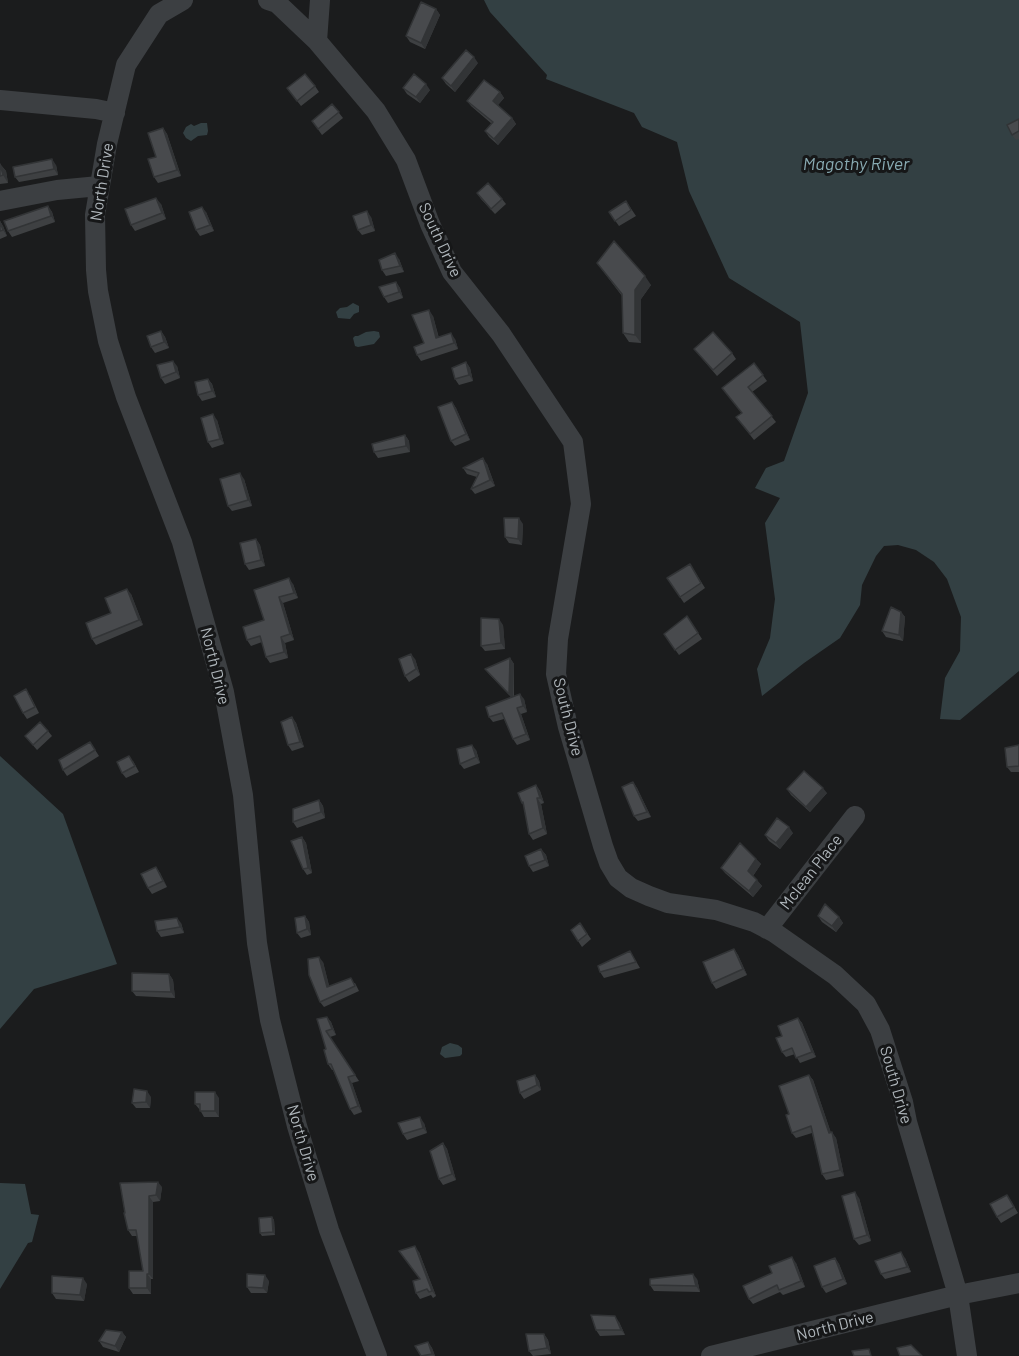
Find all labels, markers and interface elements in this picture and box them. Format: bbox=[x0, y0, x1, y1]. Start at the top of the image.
street label: North Drive bbox=[86, 142, 118, 222]
water label: Magothy River bbox=[803, 153, 909, 175]
street label: South Drive bbox=[414, 200, 466, 280]
street label: North Drive bbox=[196, 625, 234, 707]
street label: South Drive bbox=[549, 676, 587, 758]
street label: Mclean Place bbox=[776, 831, 846, 913]
street label: South Drive bbox=[876, 1044, 916, 1126]
street label: North Drive bbox=[283, 1102, 323, 1184]
street label: North Drive bbox=[794, 1307, 876, 1345]

